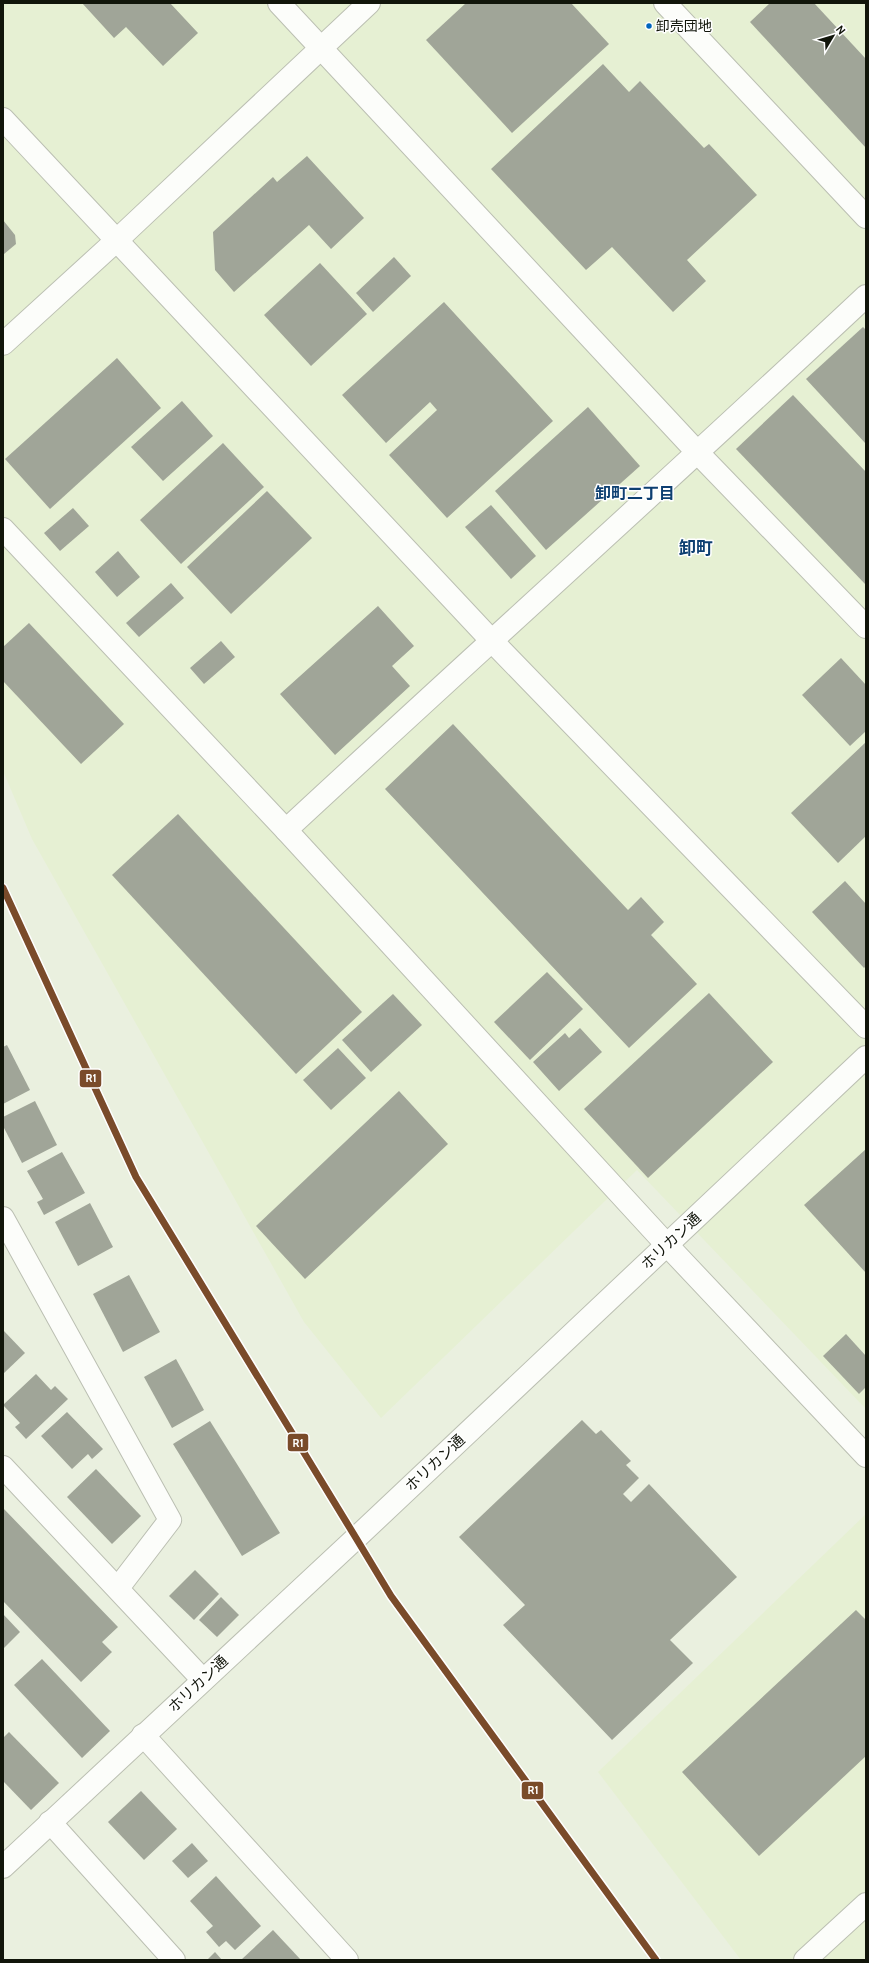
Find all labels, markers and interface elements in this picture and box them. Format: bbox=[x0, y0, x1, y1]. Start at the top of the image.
north arrow bbox=[813, 16, 853, 56]
place label: 卸売団地 bbox=[656, 17, 712, 35]
marker: 卸売団地 bbox=[644, 21, 654, 31]
text: N bbox=[833, 22, 849, 37]
district label: 卸町二丁目 bbox=[595, 484, 675, 503]
district label: 卸町 bbox=[679, 538, 713, 558]
line badge: R1 bbox=[79, 1069, 102, 1088]
text: R1 bbox=[86, 1071, 96, 1085]
street label: ホリカン通 bbox=[637, 1209, 705, 1273]
street label: ホリカン通 bbox=[401, 1431, 469, 1495]
line badge: R1 bbox=[287, 1433, 309, 1452]
text: R1 bbox=[293, 1436, 303, 1450]
street label: ホリカン通 bbox=[164, 1652, 232, 1716]
line badge: R1 bbox=[521, 1781, 544, 1800]
text: R1 bbox=[528, 1783, 538, 1797]

